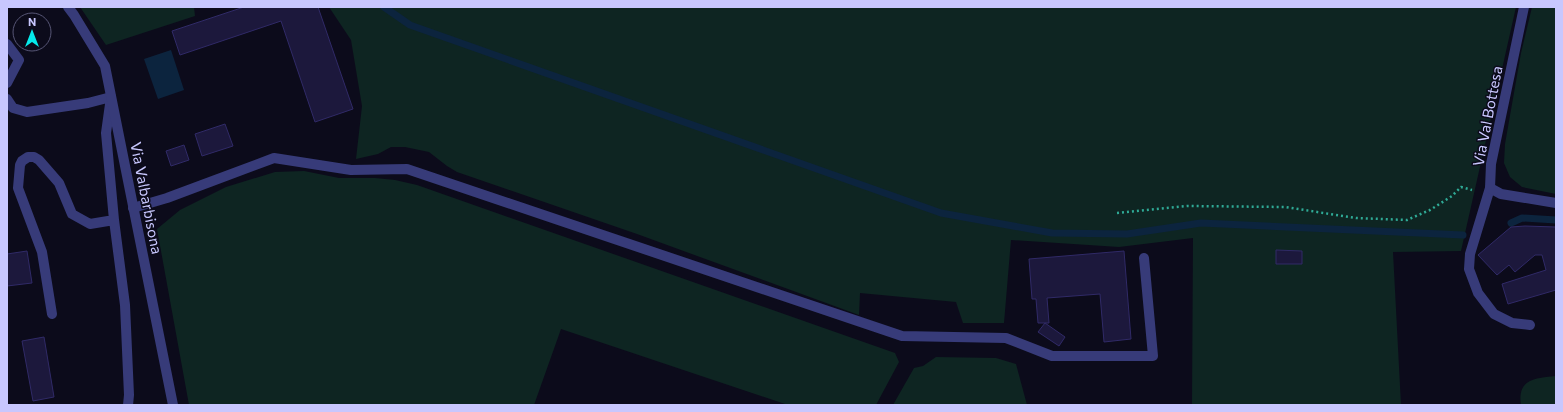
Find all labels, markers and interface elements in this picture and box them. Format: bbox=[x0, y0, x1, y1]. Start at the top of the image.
north arrow bbox=[12, 12, 52, 52]
text: N bbox=[28, 15, 36, 28]
street label: Via Val Bottesa bbox=[1468, 64, 1506, 168]
street label: Via Valbarbisona bbox=[127, 140, 167, 256]

